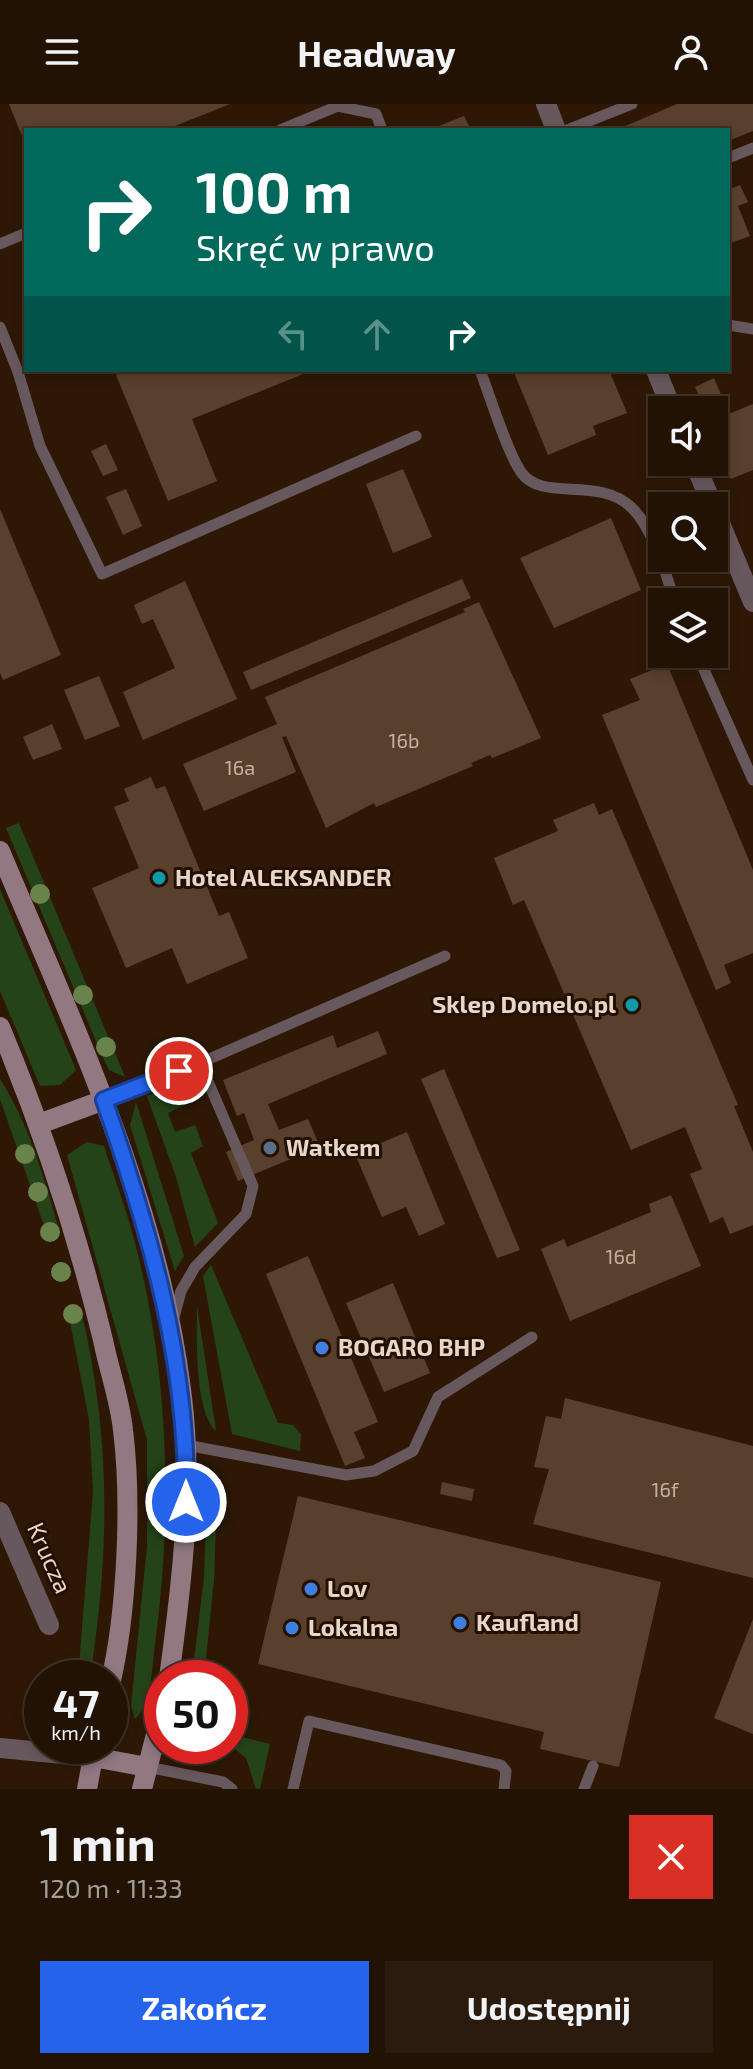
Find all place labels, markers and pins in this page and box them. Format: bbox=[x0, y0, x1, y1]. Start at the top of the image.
place label: Hotel ALEKSANDER bbox=[175, 862, 392, 891]
marker: Hotel ALEKSANDER bbox=[150, 869, 168, 887]
place label: Sklep Domelo.pl bbox=[432, 989, 616, 1018]
marker: Sklep Domelo.pl bbox=[623, 996, 641, 1014]
pin bbox=[145, 1037, 213, 1105]
place label: Watkem bbox=[286, 1132, 380, 1161]
marker: Watkem bbox=[261, 1139, 279, 1157]
place label: BOGARO BHP bbox=[338, 1332, 485, 1361]
marker: BOGARO BHP bbox=[313, 1339, 331, 1357]
place label: Lov bbox=[327, 1573, 368, 1602]
marker: Lov bbox=[302, 1580, 320, 1598]
place label: Kaufland bbox=[476, 1607, 579, 1636]
place label: Lokalna bbox=[308, 1612, 398, 1641]
marker: Kaufland bbox=[451, 1614, 469, 1632]
marker: Lokalna bbox=[283, 1619, 301, 1637]

